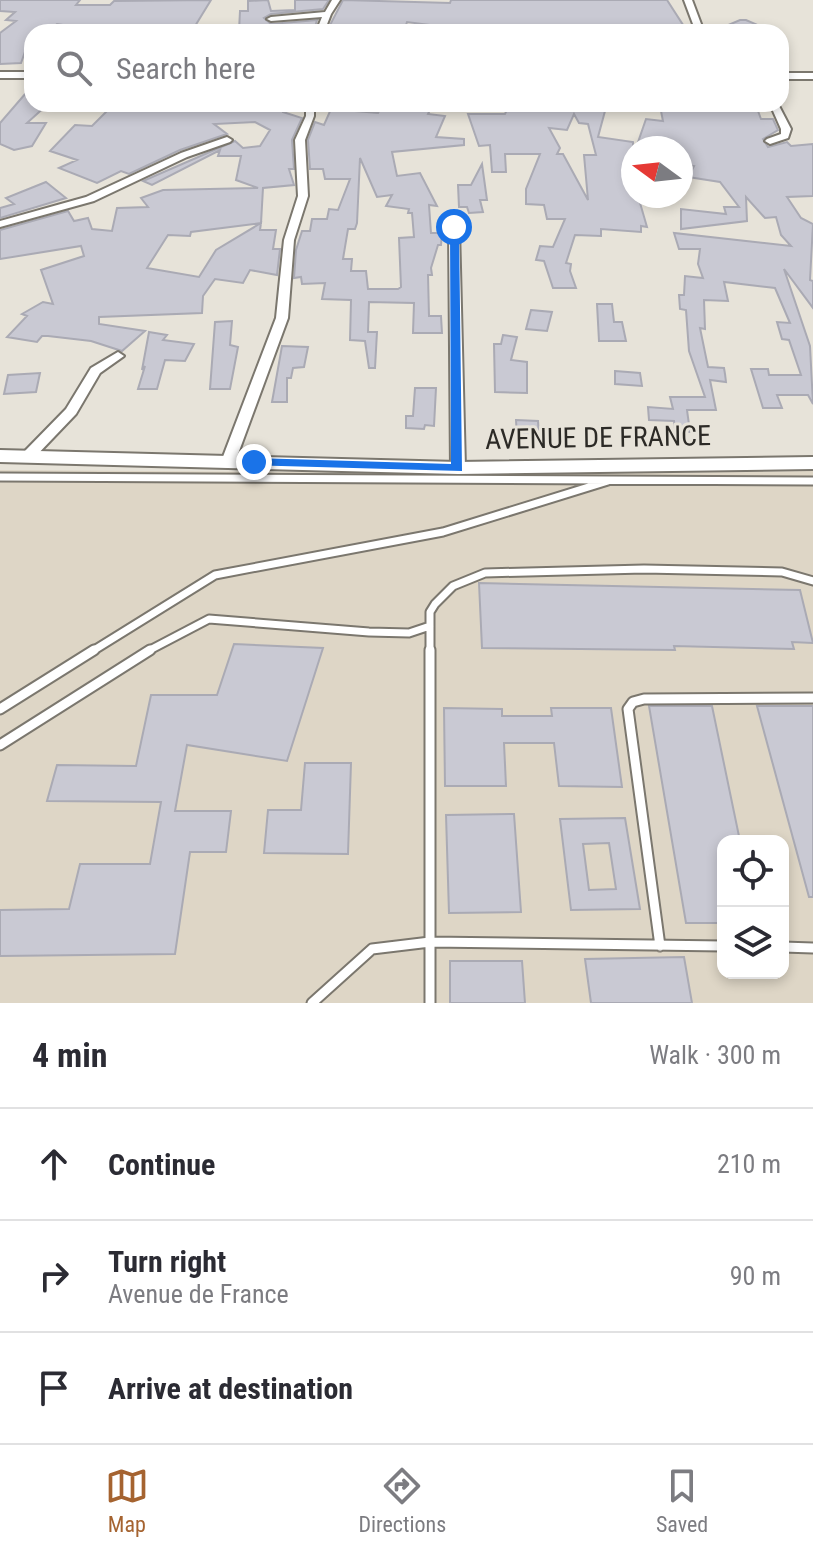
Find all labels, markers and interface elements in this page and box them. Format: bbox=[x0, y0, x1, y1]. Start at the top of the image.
search box bbox=[24, 24, 789, 112]
icon: search bbox=[52, 46, 96, 90]
text: Search here bbox=[116, 51, 256, 86]
north arrow bbox=[621, 136, 693, 208]
route start bbox=[436, 209, 472, 245]
street label: AVENUE DE FRANCE bbox=[485, 419, 711, 456]
route end bbox=[236, 444, 272, 480]
map controls bbox=[717, 835, 789, 979]
button: locate bbox=[717, 835, 789, 907]
button: layers bbox=[717, 907, 789, 979]
text: 4 min bbox=[32, 1035, 108, 1075]
text: Walk · 300 m bbox=[649, 1040, 781, 1070]
icon: ahead bbox=[32, 1142, 76, 1186]
text: Continue bbox=[108, 1147, 215, 1182]
text: 210 m bbox=[717, 1149, 781, 1179]
text: Turn right bbox=[108, 1244, 226, 1279]
icon: right bbox=[32, 1254, 76, 1298]
text: 90 m bbox=[730, 1261, 781, 1291]
text: Avenue de France bbox=[108, 1279, 289, 1309]
icon: arrive bbox=[32, 1366, 76, 1410]
text: Arrive at destination bbox=[108, 1371, 353, 1406]
tab: Map bbox=[105, 1464, 149, 1537]
tab: Directions bbox=[358, 1464, 446, 1537]
tab: Saved bbox=[656, 1464, 708, 1537]

